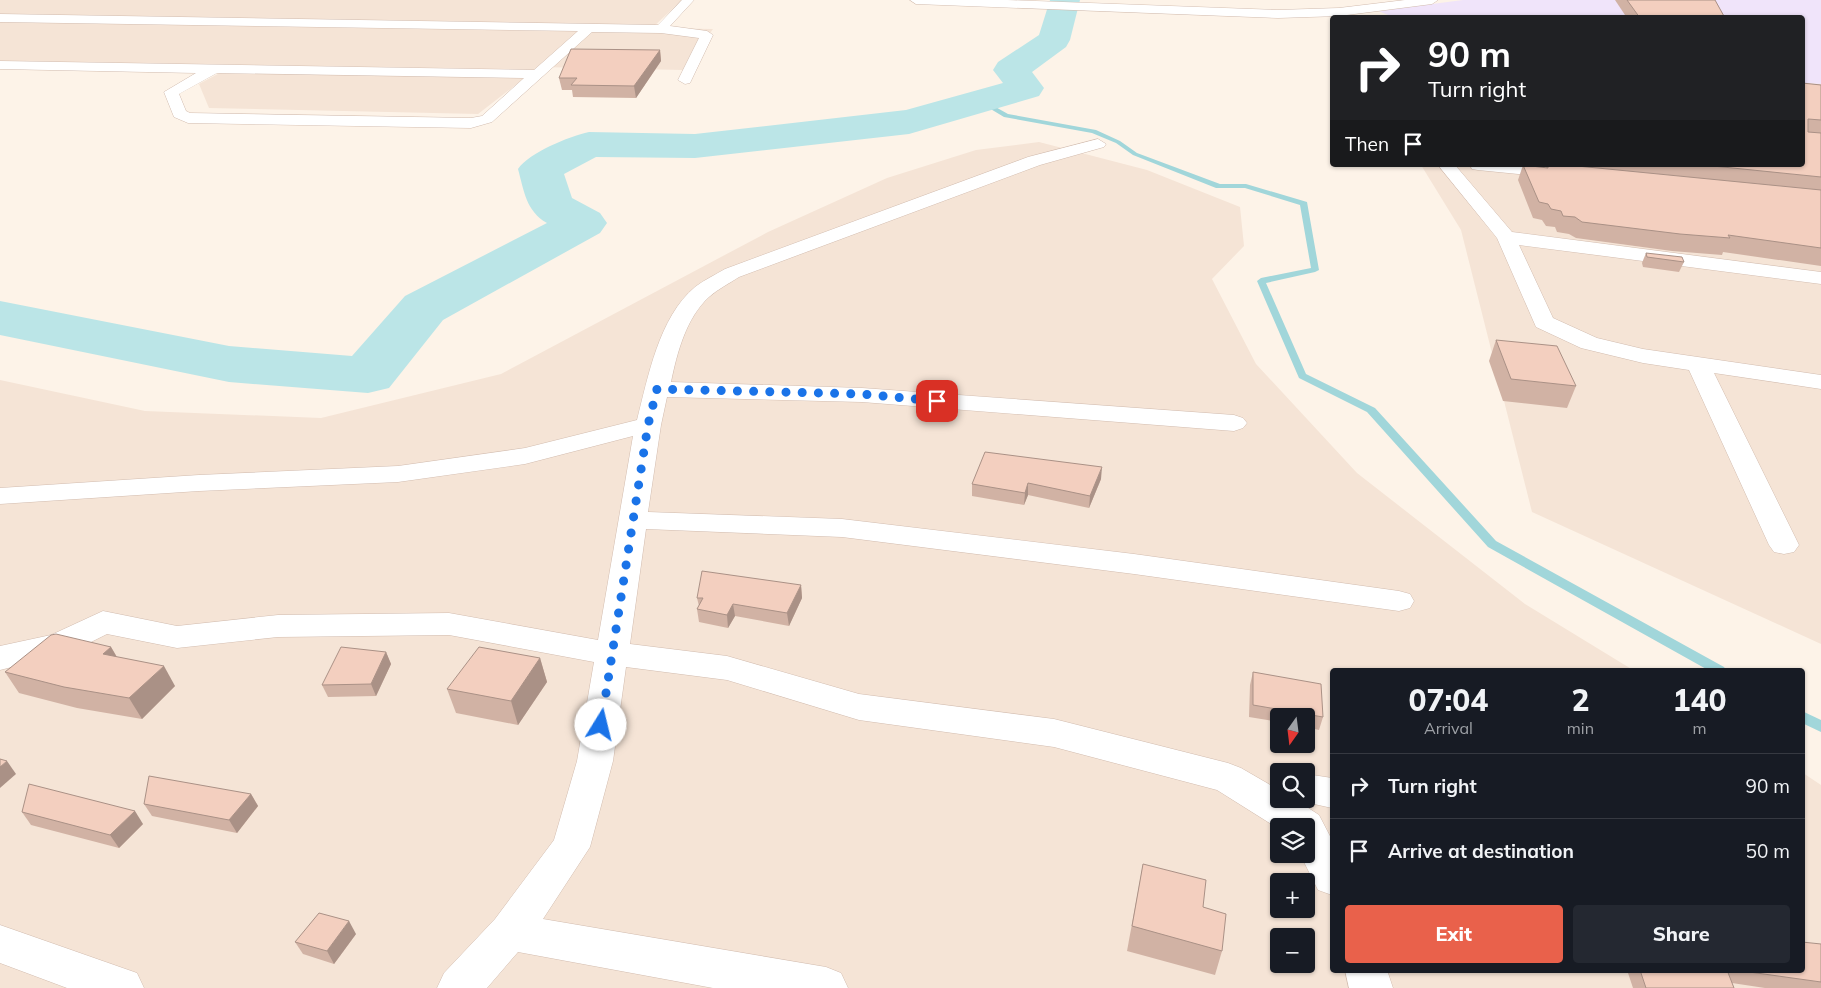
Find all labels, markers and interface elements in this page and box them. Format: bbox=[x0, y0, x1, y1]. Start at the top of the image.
text: 90 m bbox=[1428, 32, 1511, 76]
icon: right bbox=[1345, 35, 1410, 100]
text: Turn right bbox=[1428, 75, 1526, 103]
icon: arrive bbox=[1399, 130, 1427, 158]
text: Then bbox=[1345, 132, 1389, 156]
pin bbox=[916, 380, 958, 422]
icon: arrive bbox=[923, 387, 951, 415]
text: 07:04 bbox=[1408, 681, 1488, 719]
text: 2 bbox=[1571, 681, 1589, 719]
text: 140 bbox=[1673, 681, 1727, 719]
position arrow bbox=[574, 698, 626, 750]
north arrow bbox=[1270, 708, 1315, 752]
map controls bbox=[1270, 708, 1315, 973]
text: Arrival bbox=[1424, 718, 1473, 738]
text: min bbox=[1567, 718, 1594, 738]
text: m bbox=[1692, 718, 1707, 738]
button: search bbox=[1270, 763, 1315, 808]
icon: right bbox=[1345, 772, 1373, 800]
text: Turn right bbox=[1388, 774, 1477, 798]
text: 90 m bbox=[1746, 774, 1790, 798]
button: layers bbox=[1270, 818, 1315, 863]
icon: arrive bbox=[1345, 837, 1373, 865]
text: Arrive at destination bbox=[1388, 839, 1574, 863]
text: 50 m bbox=[1746, 839, 1790, 863]
button: + bbox=[1270, 873, 1315, 918]
button: Exit bbox=[1345, 905, 1563, 963]
button: Share bbox=[1573, 905, 1790, 963]
button: − bbox=[1270, 928, 1315, 973]

